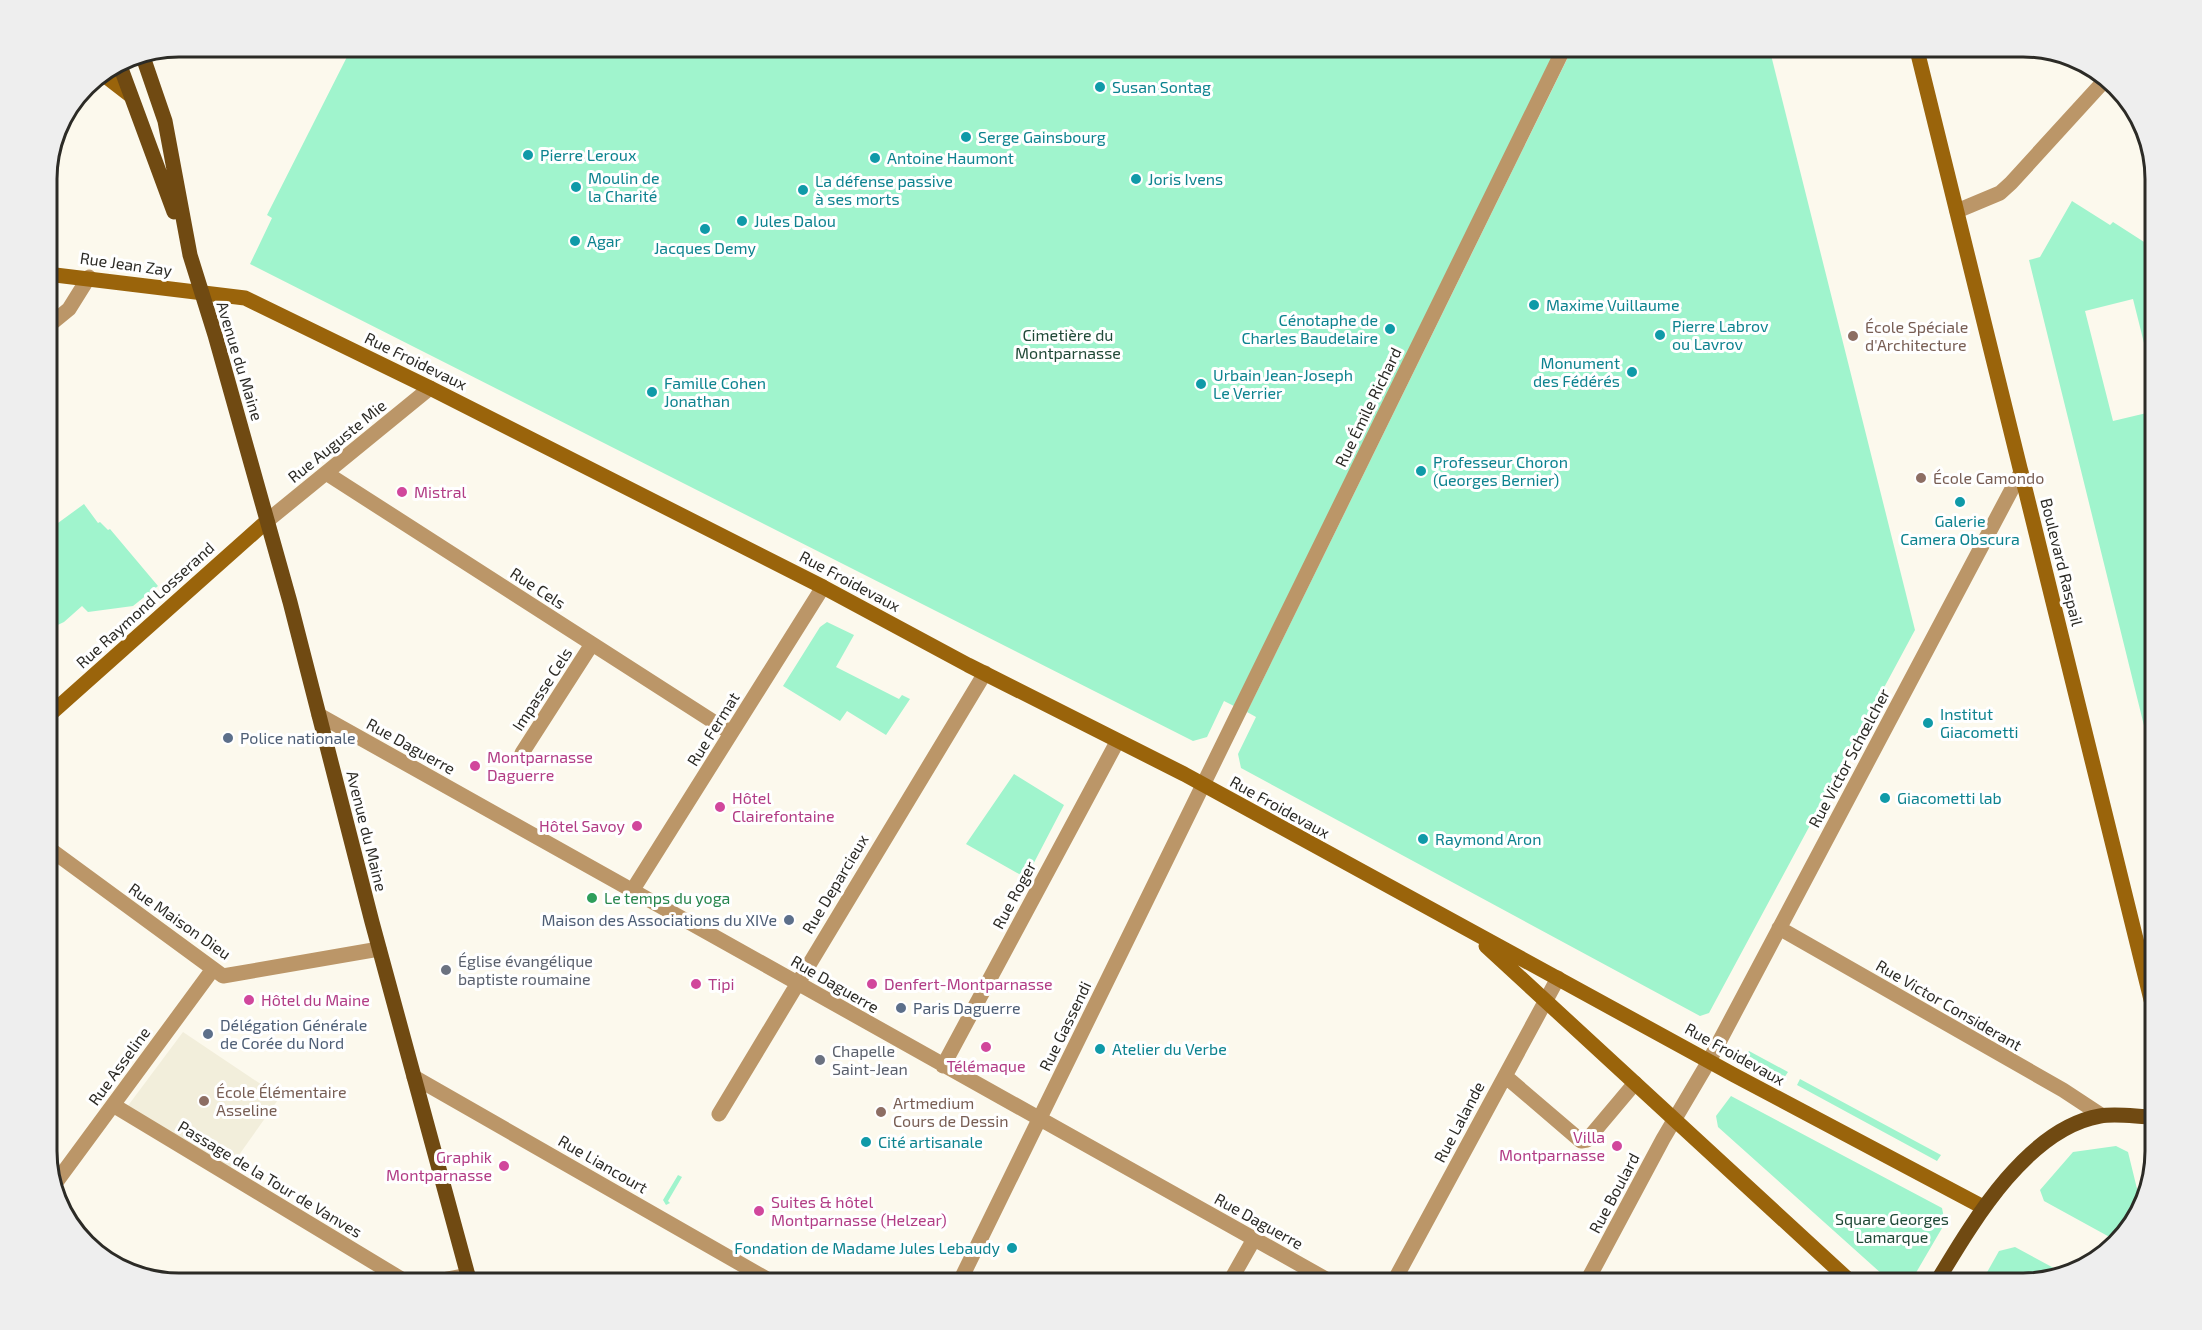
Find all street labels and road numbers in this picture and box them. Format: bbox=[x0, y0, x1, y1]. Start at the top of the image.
street label: Rue Jean Zay bbox=[79, 248, 174, 279]
street label: Avenue du Maine bbox=[213, 299, 268, 423]
street label: Rue Froidevaux bbox=[362, 328, 471, 394]
street label: Rue Émile Richard bbox=[1330, 344, 1405, 469]
street label: Rue Auguste Mie bbox=[284, 395, 390, 486]
street label: Boulevard Raspail bbox=[2037, 496, 2088, 628]
street label: Rue Raymond Losserand bbox=[72, 538, 218, 672]
street label: Rue Froidevaux bbox=[797, 546, 904, 615]
street label: Rue Cels bbox=[507, 563, 569, 612]
street label: Impasse Cels bbox=[508, 644, 575, 734]
street label: Rue Victor Schœlcher bbox=[1804, 685, 1894, 830]
street label: Rue Fermat bbox=[682, 688, 743, 769]
street label: Rue Daguerre bbox=[364, 713, 459, 778]
street label: Avenue du Maine bbox=[343, 769, 392, 893]
street label: Rue Froidevaux bbox=[1227, 771, 1334, 842]
street label: Rue Deparcieux bbox=[797, 830, 872, 937]
street label: Rue Roger bbox=[988, 857, 1040, 932]
street label: Rue Maison Dieu bbox=[126, 878, 235, 963]
street label: Rue Daguerre bbox=[788, 951, 883, 1016]
street label: Rue Victor Considerant bbox=[1873, 955, 2025, 1054]
street label: Rue Gassendi bbox=[1035, 978, 1094, 1074]
street label: Rue Froidevaux bbox=[1682, 1018, 1789, 1089]
street label: Rue Asseline bbox=[84, 1023, 153, 1109]
street label: Rue Lalande bbox=[1429, 1078, 1488, 1165]
street label: Passage de la Tour de Vanves bbox=[175, 1116, 366, 1241]
street label: Rue Liancourt bbox=[555, 1130, 651, 1197]
street label: Rue Boulard bbox=[1584, 1149, 1643, 1236]
street label: Rue Daguerre bbox=[1212, 1188, 1307, 1253]

